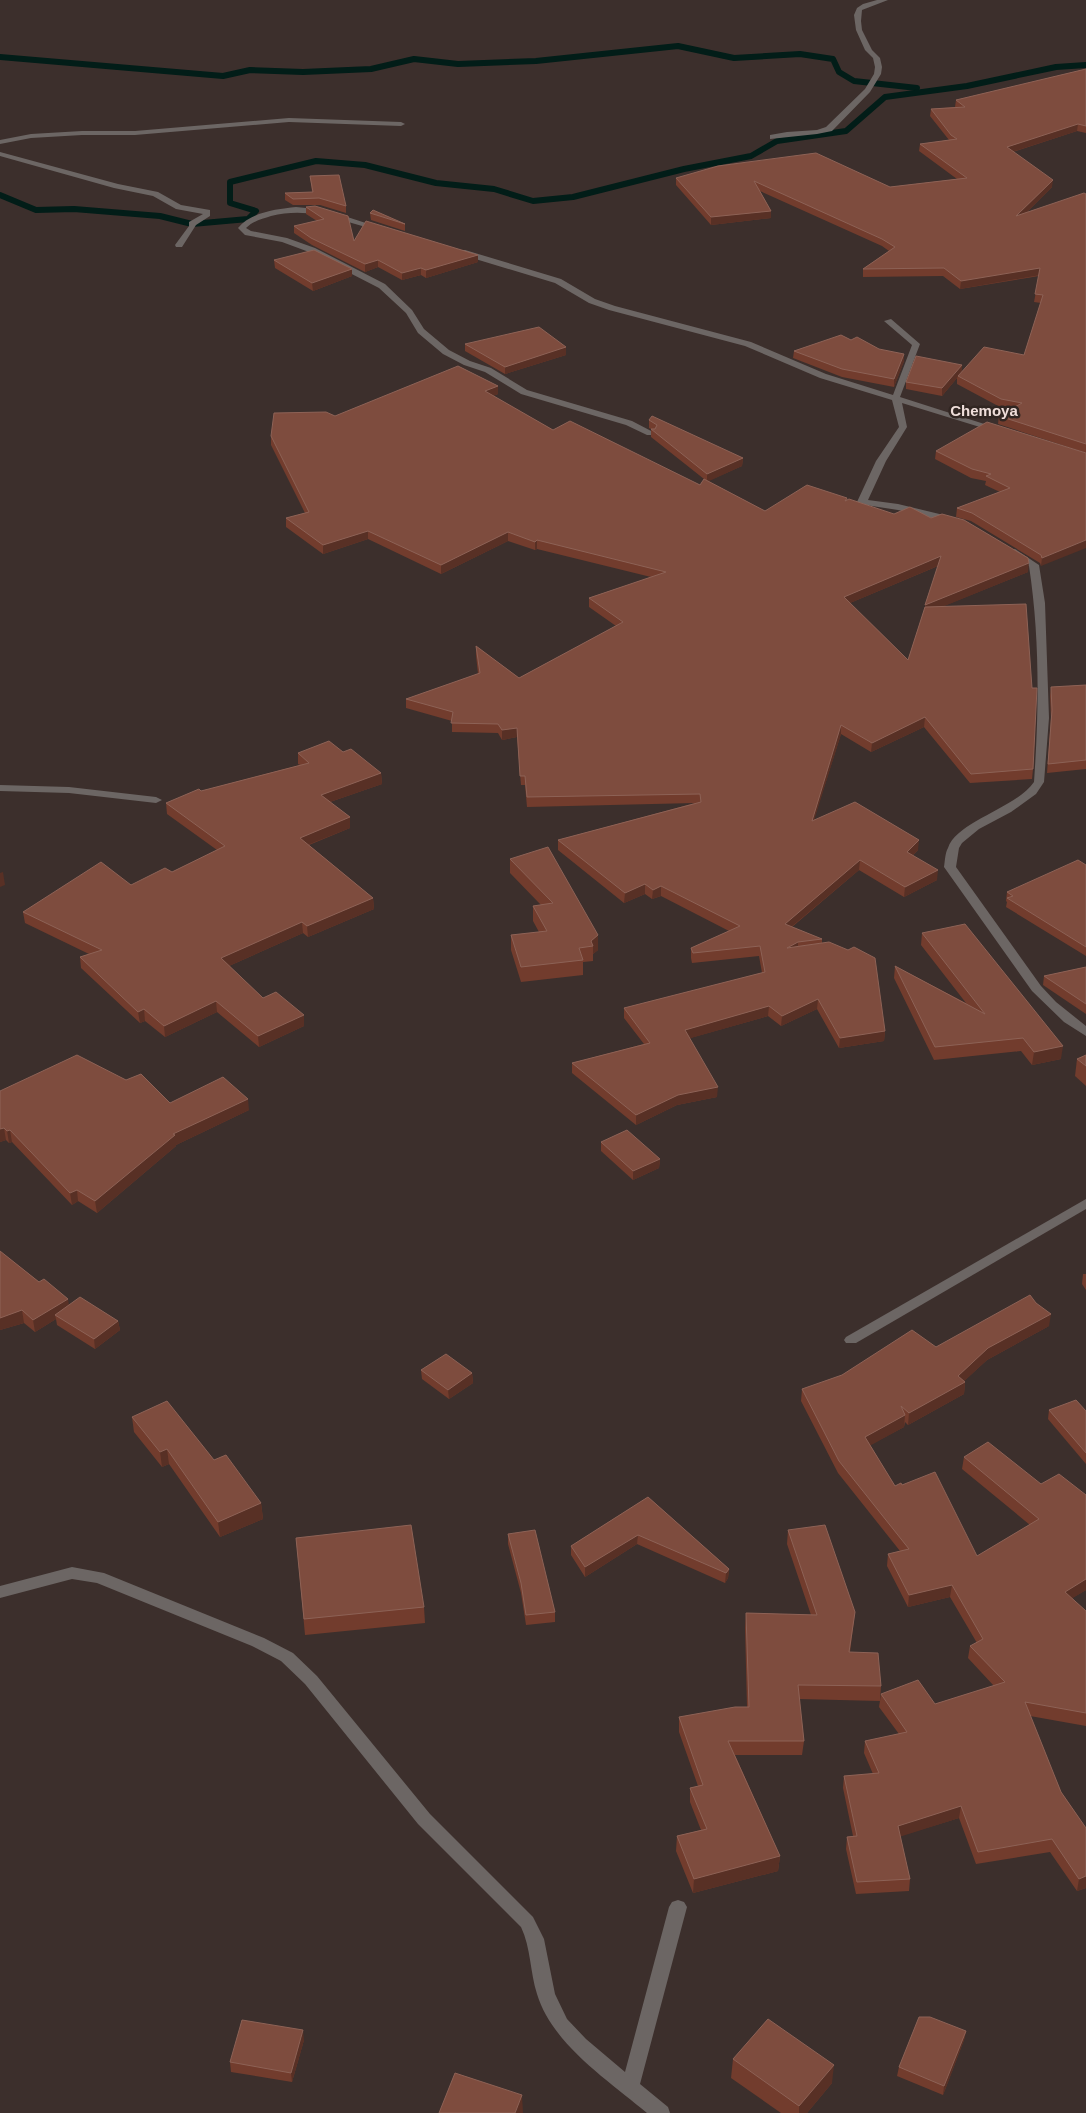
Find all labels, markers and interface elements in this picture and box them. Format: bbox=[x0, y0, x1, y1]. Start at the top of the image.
district label: Chemoya bbox=[950, 402, 1018, 419]

